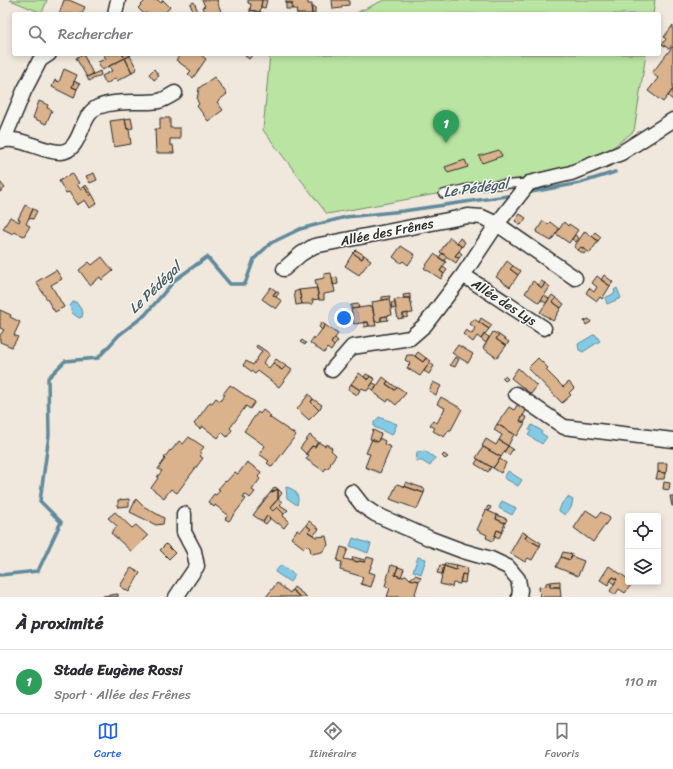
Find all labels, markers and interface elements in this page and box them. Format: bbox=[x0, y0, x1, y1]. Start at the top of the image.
search box bbox=[12, 12, 661, 56]
text: Rechercher bbox=[58, 21, 133, 47]
icon: search bbox=[26, 23, 48, 45]
pin: 1 bbox=[433, 110, 459, 143]
water label: Le Pédégal bbox=[442, 171, 513, 205]
street label: Allée des Frênes bbox=[337, 212, 437, 252]
water label: Le Pédégal bbox=[123, 254, 189, 320]
street label: Allée des Lys bbox=[466, 272, 542, 332]
your location bbox=[334, 308, 354, 328]
map controls bbox=[625, 513, 661, 585]
button: locate bbox=[625, 513, 661, 549]
button: layers bbox=[625, 549, 661, 585]
text: À proximité bbox=[16, 608, 103, 638]
text: Stade Eugène Rossi bbox=[54, 657, 182, 683]
text: 1 bbox=[26, 670, 32, 693]
text: 110 m bbox=[624, 670, 657, 693]
text: Sport · Allée des Frênes bbox=[54, 683, 191, 706]
tab: Carte bbox=[94, 720, 121, 763]
tab: Itinéraire bbox=[310, 720, 357, 763]
tab: Favoris bbox=[545, 720, 579, 763]

